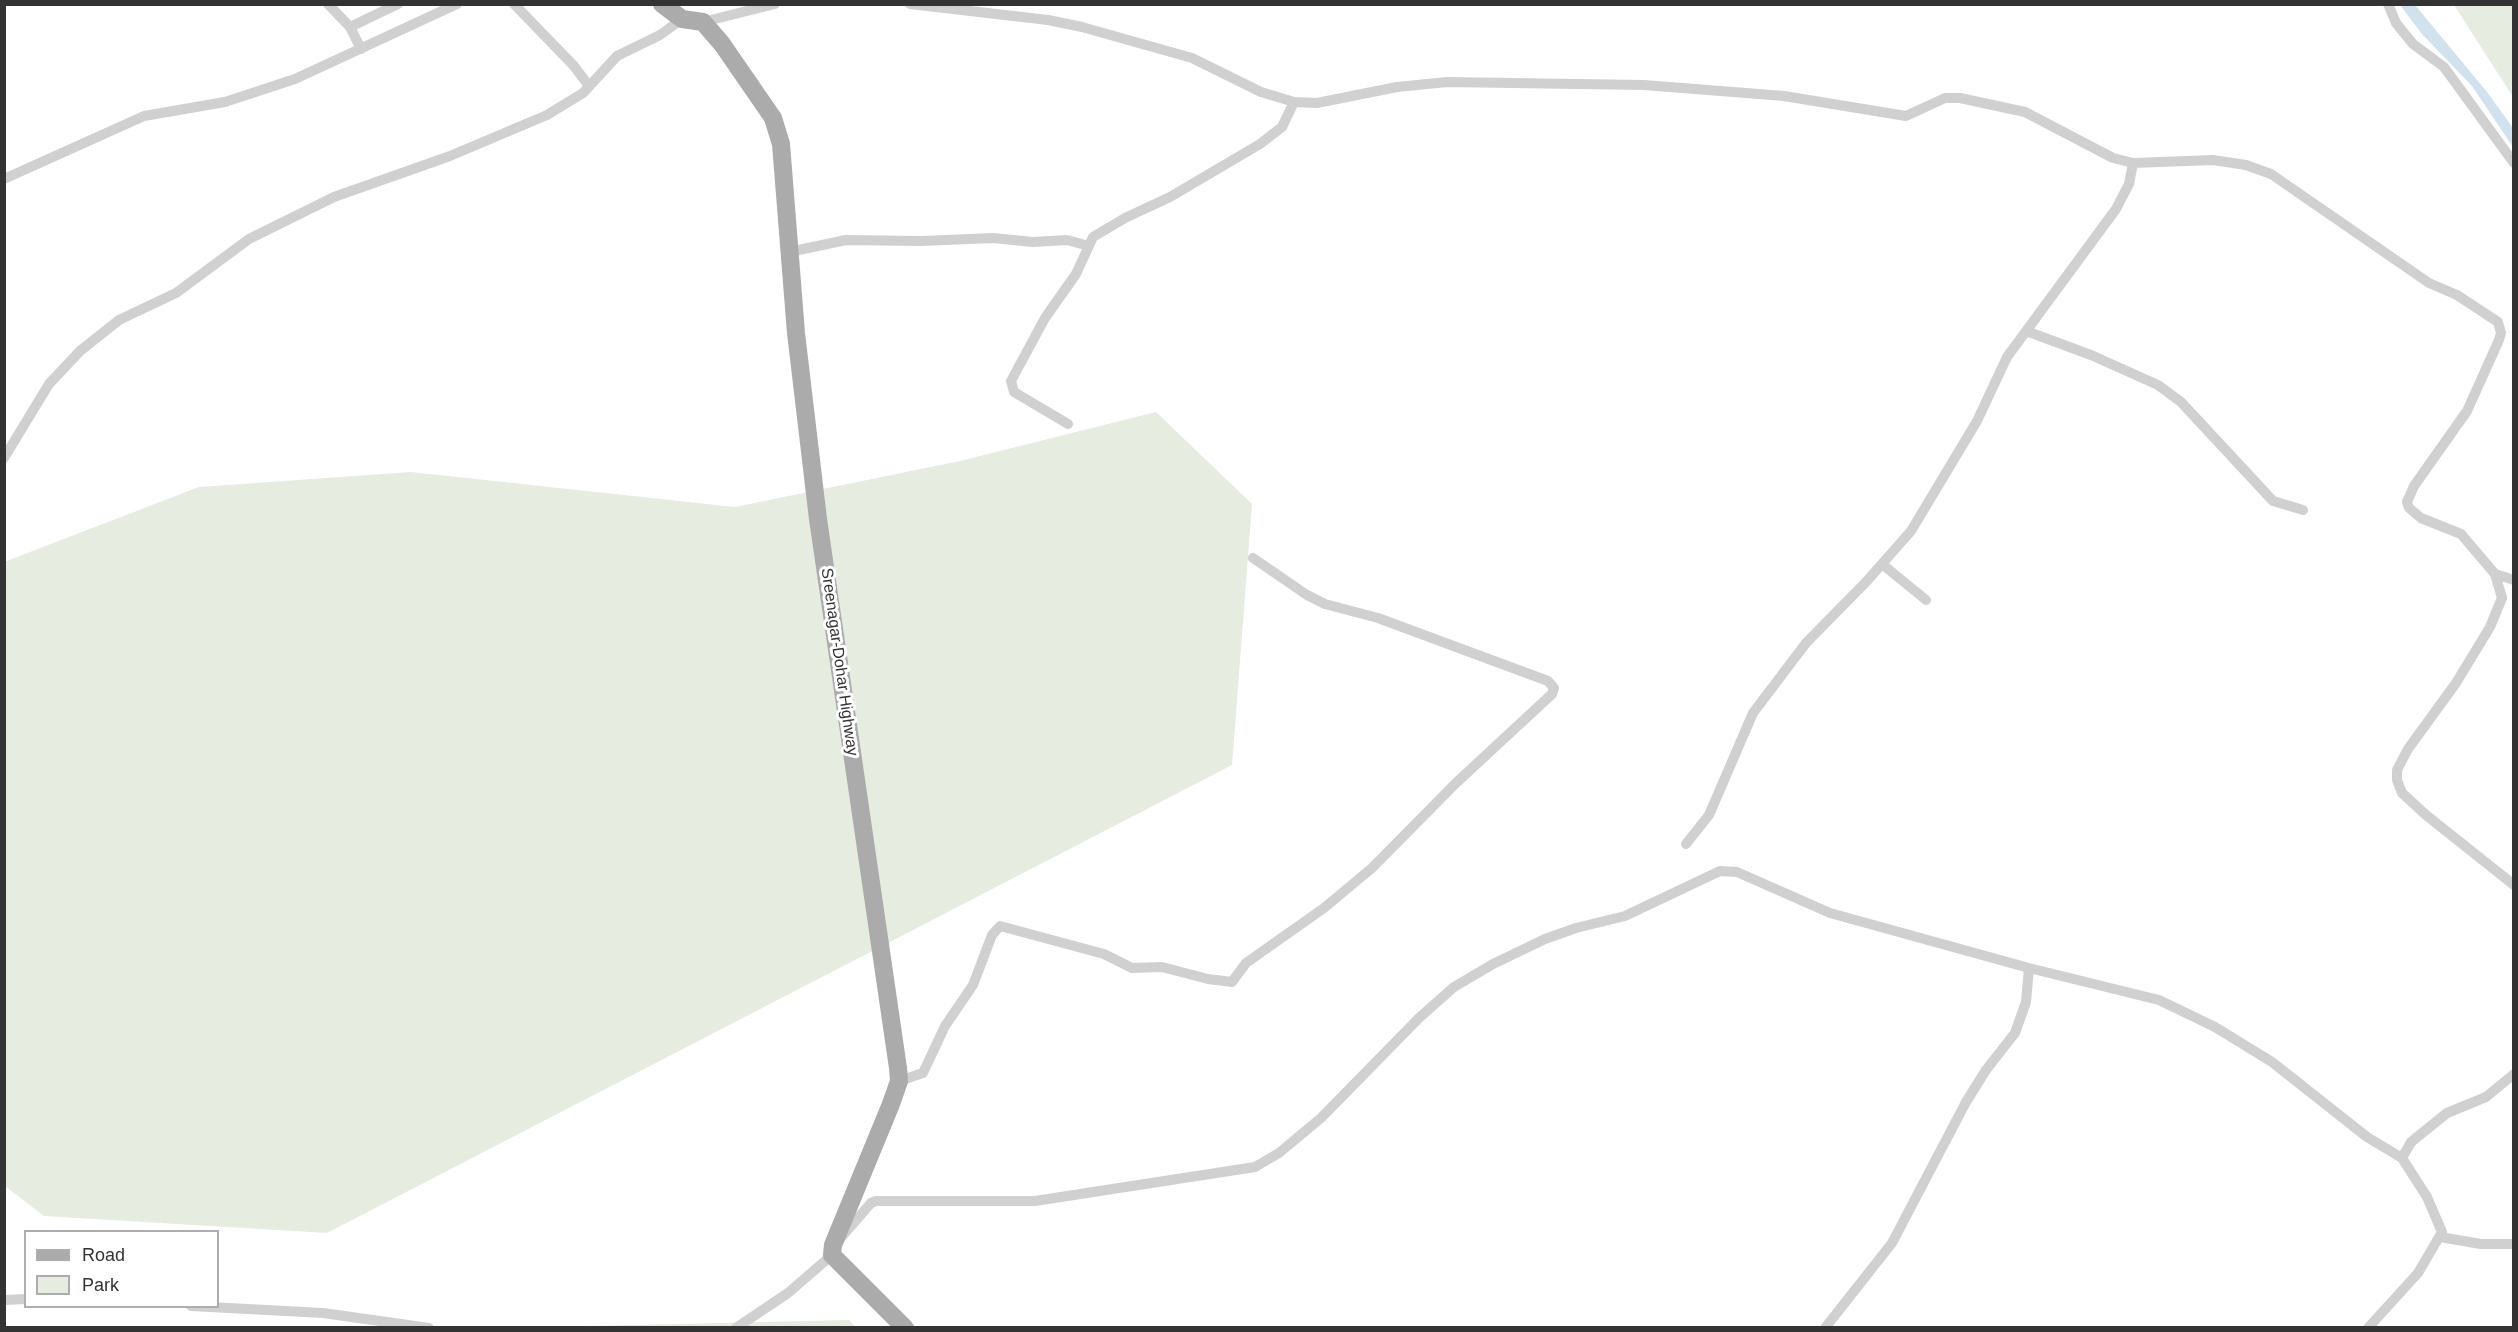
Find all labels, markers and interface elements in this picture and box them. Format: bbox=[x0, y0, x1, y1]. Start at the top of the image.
street label: Sreenagar-Dohar Highway bbox=[816, 567, 862, 757]
legend bbox=[24, 1230, 219, 1308]
text: Road bbox=[82, 1245, 125, 1265]
text: Park bbox=[82, 1275, 119, 1295]

